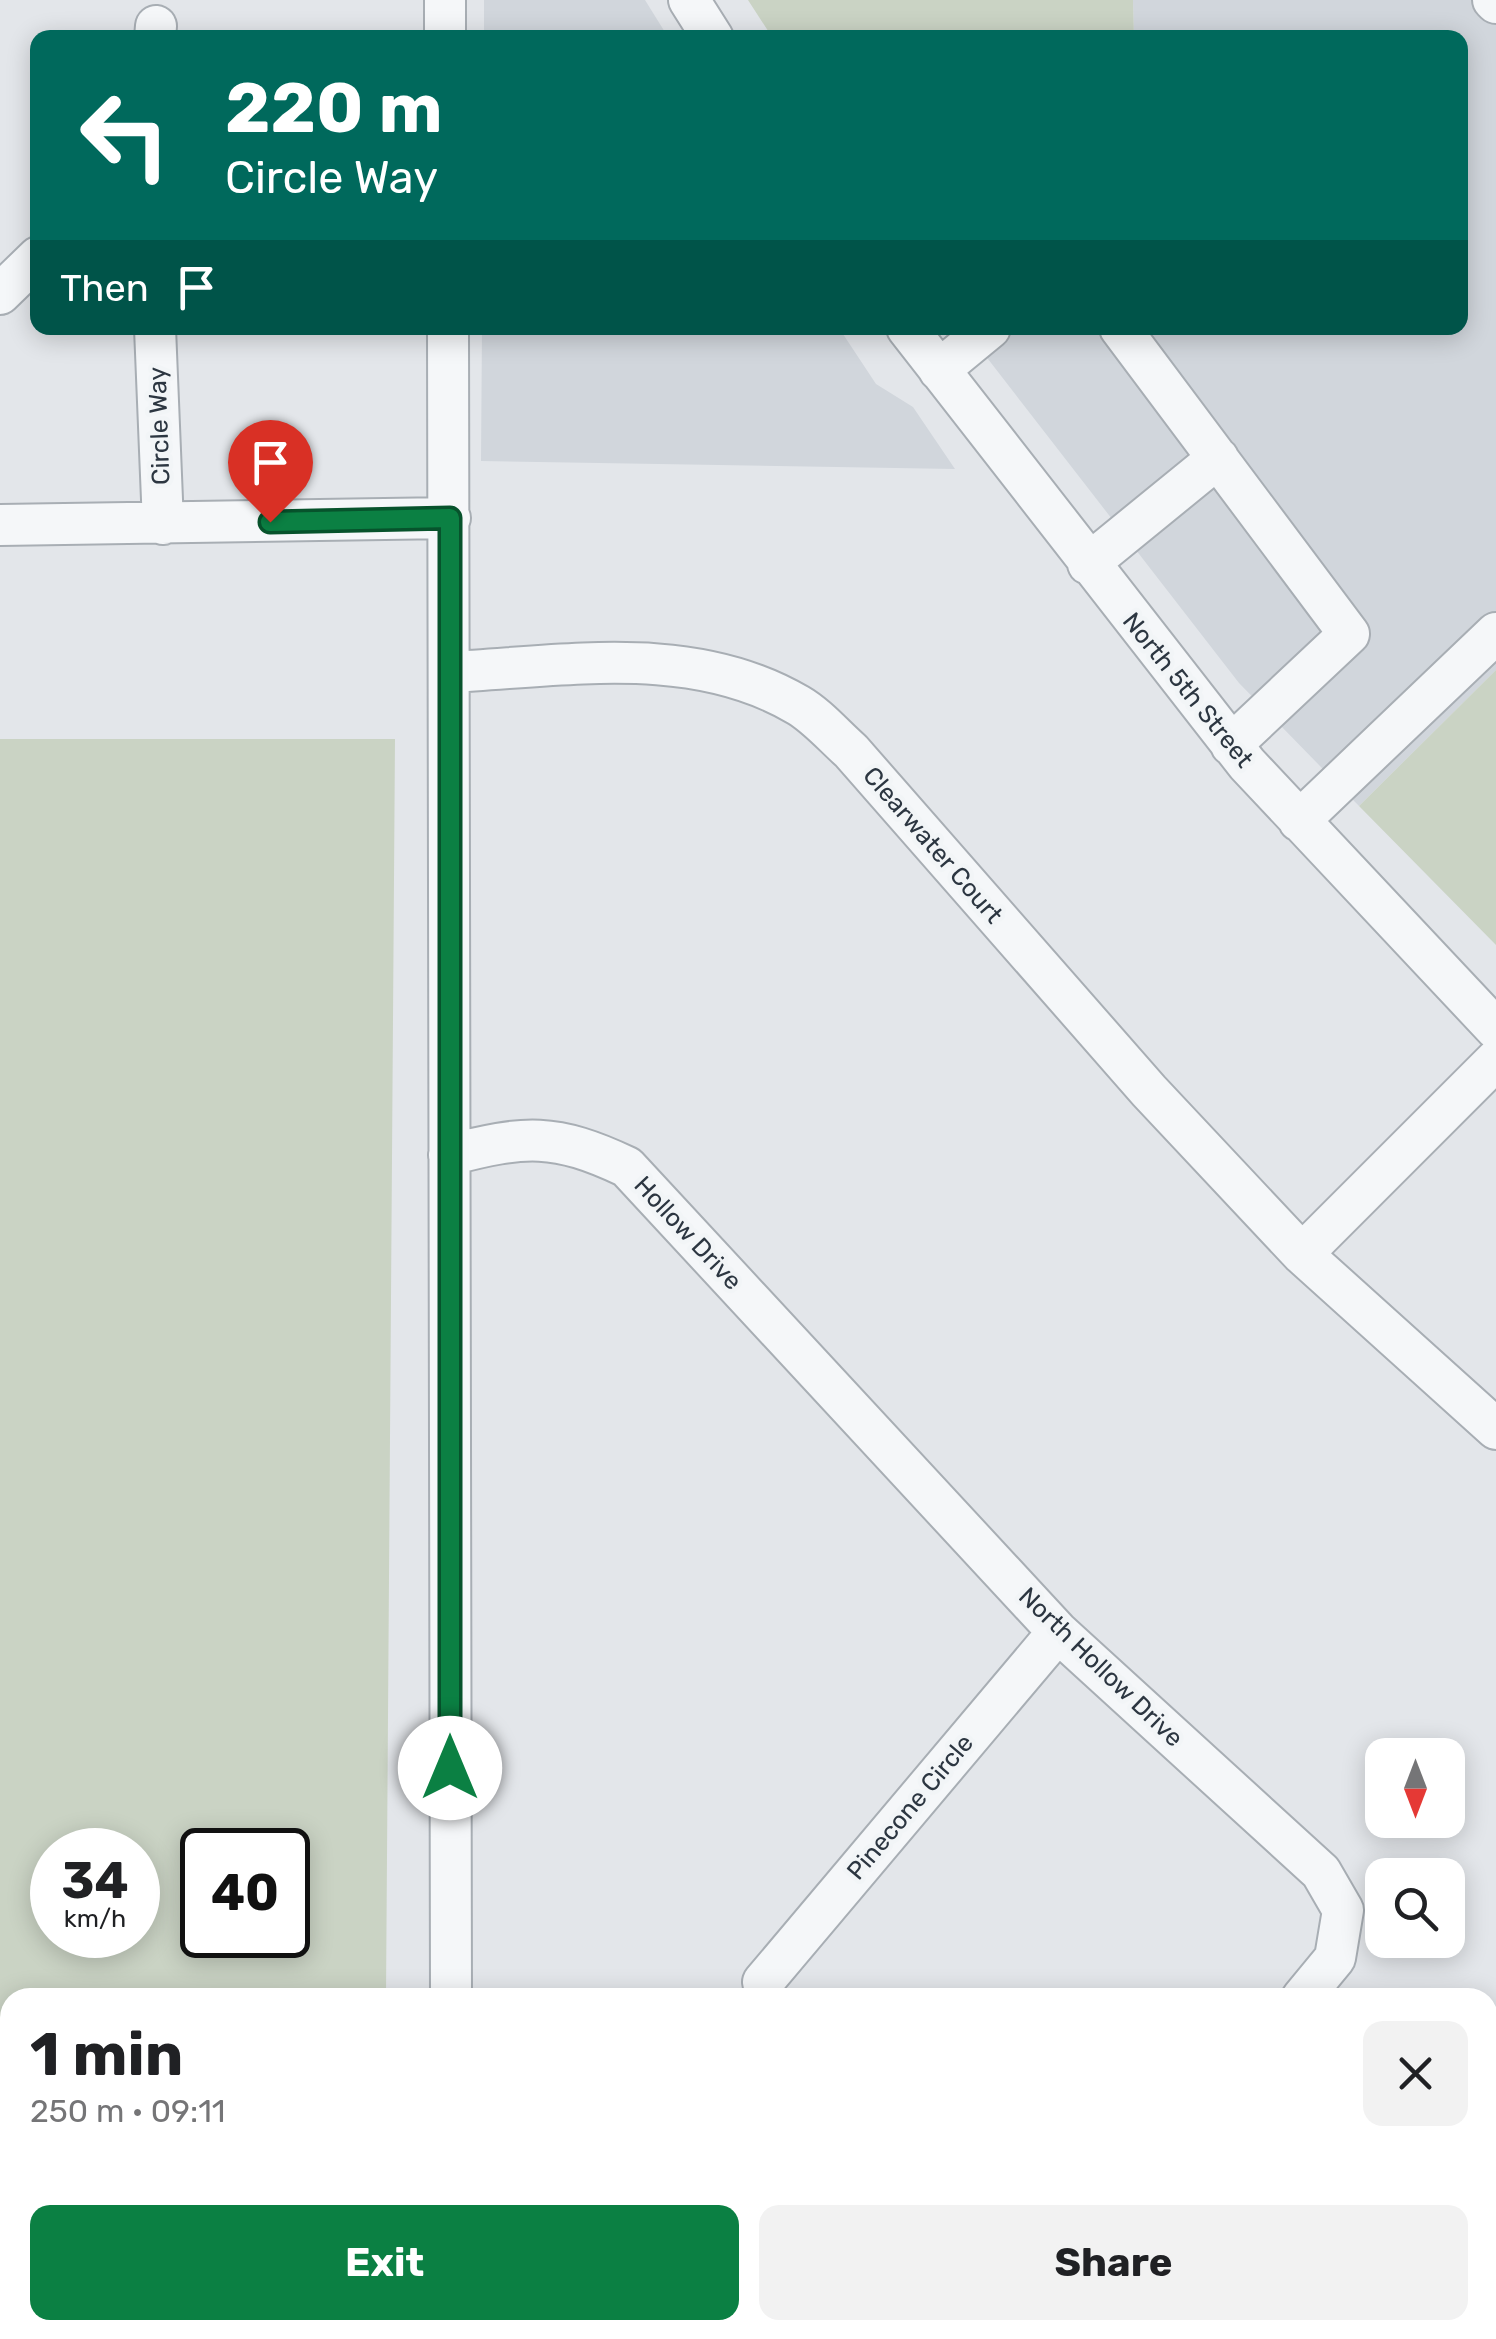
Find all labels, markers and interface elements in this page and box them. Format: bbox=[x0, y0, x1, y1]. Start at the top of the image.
text: 220 m bbox=[225, 67, 443, 150]
icon: left bbox=[60, 70, 190, 200]
text: Circle Way bbox=[225, 151, 438, 204]
icon: arrive bbox=[169, 260, 224, 315]
text: Then bbox=[60, 265, 149, 311]
street label: Circle Way bbox=[142, 366, 176, 486]
pin bbox=[228, 420, 313, 523]
icon: arrive bbox=[243, 435, 298, 490]
street label: North 5th Street bbox=[1117, 607, 1259, 773]
street label: Clearwater Court bbox=[857, 761, 1009, 929]
street label: Hollow Drive bbox=[628, 1170, 748, 1296]
street label: North Hollow Drive bbox=[1013, 1581, 1189, 1753]
position arrow bbox=[398, 1716, 502, 1820]
street label: Pinecone Circle bbox=[841, 1729, 979, 1885]
north arrow bbox=[1365, 1738, 1465, 1838]
map controls bbox=[1365, 1738, 1465, 1958]
speed limit sign: 40 bbox=[180, 1828, 310, 1958]
text: 34 bbox=[61, 1851, 129, 1911]
button: search bbox=[1365, 1858, 1465, 1958]
text: km/h bbox=[64, 1904, 126, 1933]
text: 1 min bbox=[30, 2019, 183, 2090]
button: close bbox=[1363, 2021, 1468, 2126]
text: 250 m · 09:11 bbox=[30, 2092, 226, 2130]
button: Exit bbox=[30, 2205, 739, 2320]
button: Share bbox=[759, 2205, 1468, 2320]

